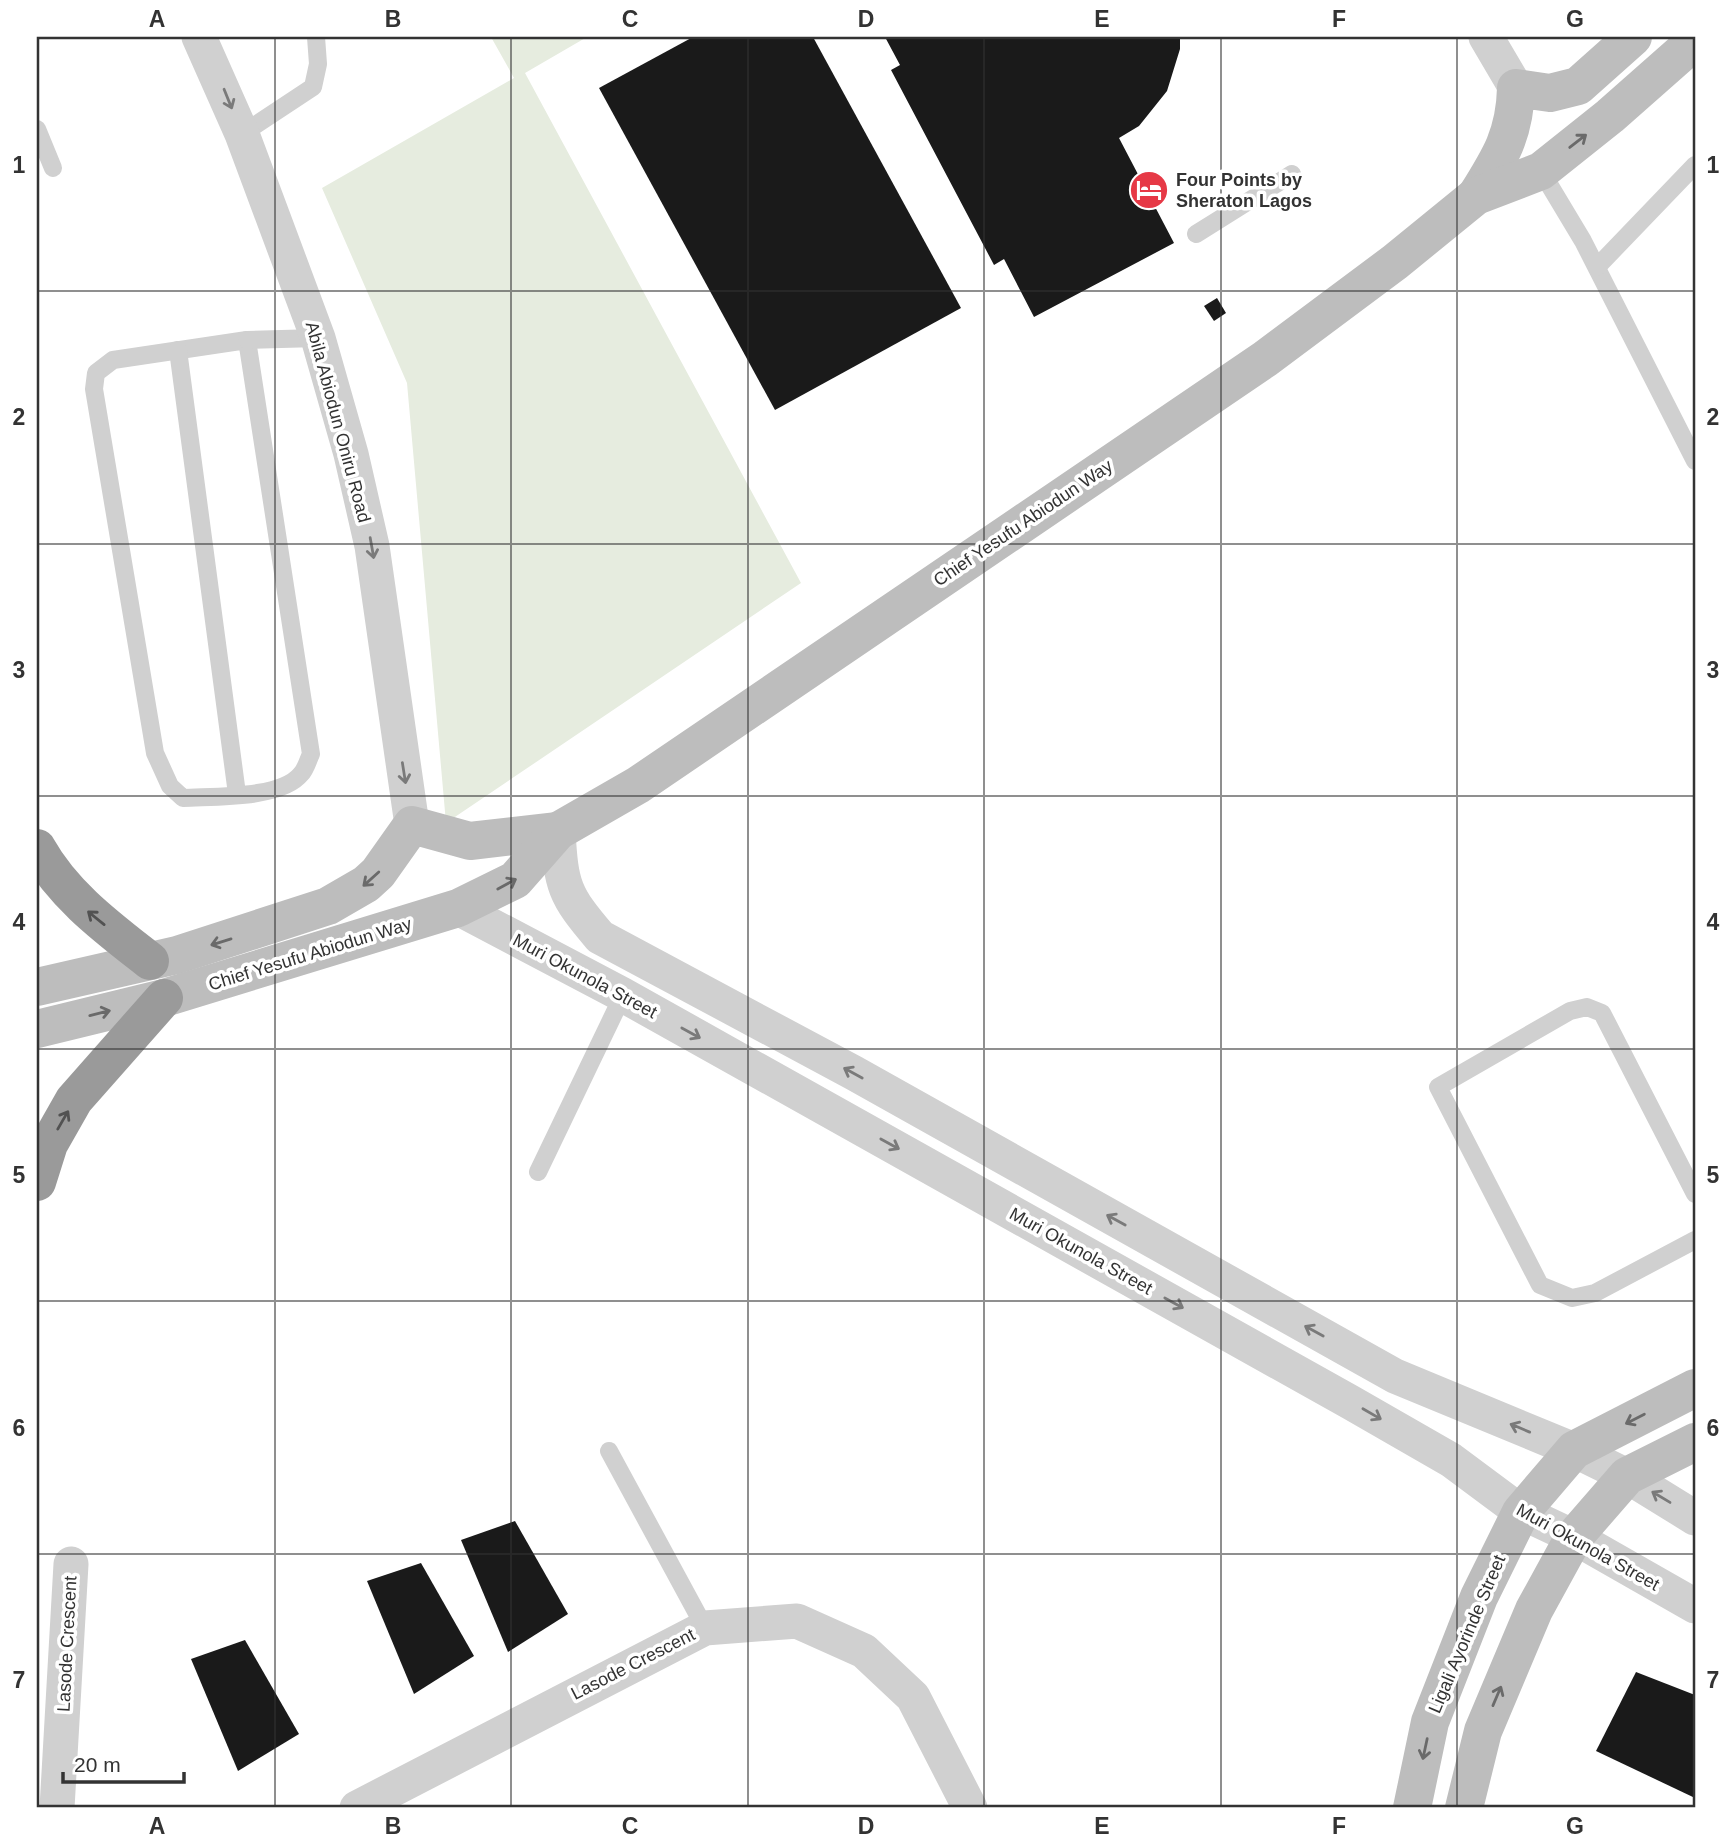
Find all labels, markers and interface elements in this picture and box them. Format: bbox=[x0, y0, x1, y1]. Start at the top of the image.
text: A bbox=[149, 6, 165, 32]
text: B bbox=[385, 6, 401, 32]
text: C bbox=[622, 6, 638, 32]
text: D bbox=[858, 6, 874, 32]
text: E bbox=[1094, 6, 1110, 32]
text: F bbox=[1332, 6, 1346, 32]
text: G bbox=[1566, 6, 1584, 32]
one-way arrow bbox=[222, 88, 235, 109]
one-way arrow bbox=[1569, 134, 1587, 149]
text: 1 bbox=[13, 152, 26, 178]
text: 1 bbox=[1707, 152, 1720, 178]
hotel icon: Four Points by Sheraton Lagos bbox=[1128, 169, 1170, 211]
place label: Four Points by Sheraton Lagos bbox=[1176, 170, 1312, 211]
street label: Abila Abiodun Oniru Road bbox=[302, 319, 374, 525]
text: 2 bbox=[13, 404, 25, 430]
text: 2 bbox=[1707, 404, 1719, 430]
street label: Chief Yesufu Abiodun Way bbox=[930, 456, 1116, 590]
one-way arrow bbox=[366, 536, 379, 559]
text: 3 bbox=[13, 657, 25, 683]
text: 3 bbox=[1707, 657, 1719, 683]
one-way arrow bbox=[398, 761, 411, 784]
one-way arrow bbox=[362, 871, 380, 887]
one-way arrow bbox=[496, 877, 516, 891]
text: 4 bbox=[13, 909, 26, 935]
text: 4 bbox=[1707, 909, 1720, 935]
one-way arrow bbox=[88, 911, 106, 926]
street label: Chief Yesufu Abiodun Way bbox=[206, 914, 414, 994]
street label: Muri Okunola Street bbox=[510, 930, 660, 1022]
one-way arrow bbox=[211, 936, 233, 949]
one-way arrow bbox=[88, 1006, 111, 1020]
one-way arrow bbox=[680, 1027, 701, 1040]
one-way arrow bbox=[843, 1066, 864, 1079]
one-way arrow bbox=[56, 1110, 70, 1130]
one-way arrow bbox=[879, 1137, 899, 1151]
text: 5 bbox=[13, 1162, 26, 1188]
text: 5 bbox=[1707, 1162, 1720, 1188]
street label: Muri Okunola Street bbox=[1006, 1203, 1156, 1299]
one-way arrow bbox=[1106, 1213, 1127, 1226]
one-way arrow bbox=[1163, 1296, 1183, 1310]
one-way arrow bbox=[1305, 1324, 1325, 1338]
one-way arrow bbox=[1362, 1407, 1382, 1421]
one-way arrow bbox=[1625, 1413, 1646, 1427]
text: 6 bbox=[13, 1415, 25, 1441]
text: 6 bbox=[1707, 1415, 1719, 1441]
one-way arrow bbox=[1509, 1420, 1531, 1433]
one-way arrow bbox=[1651, 1489, 1671, 1503]
street label: Muri Okunola Street bbox=[1513, 1499, 1663, 1595]
street label: Ligali Ayorinde Street bbox=[1425, 1552, 1509, 1716]
street label: Lasode Crescent bbox=[53, 1576, 81, 1712]
street label: Lasode Crescent bbox=[568, 1624, 698, 1704]
text: 7 bbox=[13, 1667, 25, 1693]
text: 7 bbox=[1707, 1667, 1719, 1693]
one-way arrow bbox=[1491, 1686, 1504, 1707]
one-way arrow bbox=[1417, 1737, 1431, 1760]
scale bar bbox=[63, 1740, 184, 1784]
text: 20 m bbox=[74, 1753, 121, 1776]
text: A bbox=[149, 1813, 165, 1839]
text: B bbox=[385, 1813, 401, 1839]
text: C bbox=[622, 1813, 638, 1839]
text: D bbox=[858, 1813, 874, 1839]
text: E bbox=[1094, 1813, 1110, 1839]
text: F bbox=[1332, 1813, 1346, 1839]
text: G bbox=[1566, 1813, 1584, 1839]

